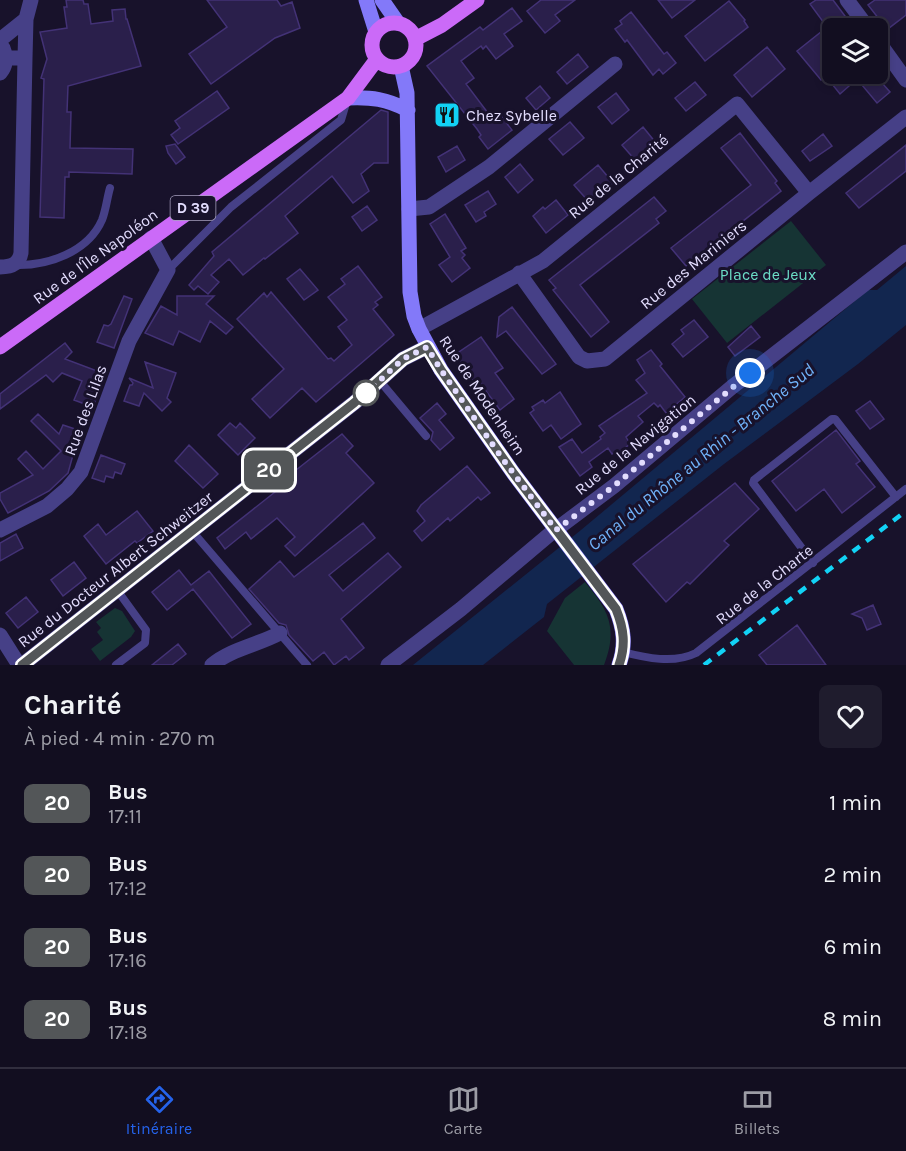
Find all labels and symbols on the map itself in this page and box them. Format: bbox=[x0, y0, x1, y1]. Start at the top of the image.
restaurant icon: Chez Sybelle bbox=[432, 100, 462, 130]
place label: Chez Sybelle bbox=[466, 106, 557, 125]
street label: Rue de la Charité bbox=[564, 130, 672, 223]
road number: D 39 bbox=[170, 196, 216, 220]
street label: Rue de l'Île Napoléon bbox=[29, 205, 161, 308]
street label: Rue des Mariniers bbox=[636, 216, 750, 313]
park label: Place de Jeux bbox=[720, 265, 816, 284]
street label: Rue de Modenheim bbox=[435, 332, 530, 459]
water label: Canal du Rhône au Rhin - Branche Sud bbox=[583, 358, 819, 555]
your location bbox=[735, 358, 765, 388]
street label: Rue des Lilas bbox=[60, 362, 111, 458]
unlabelled marker bbox=[353, 380, 379, 406]
street label: Rue de la Navigation bbox=[571, 390, 699, 499]
line badge: 20 bbox=[242, 450, 296, 490]
street label: Rue du Docteur Albert Schweitzer bbox=[14, 487, 217, 651]
street label: Rue de la Charte bbox=[712, 540, 817, 628]

